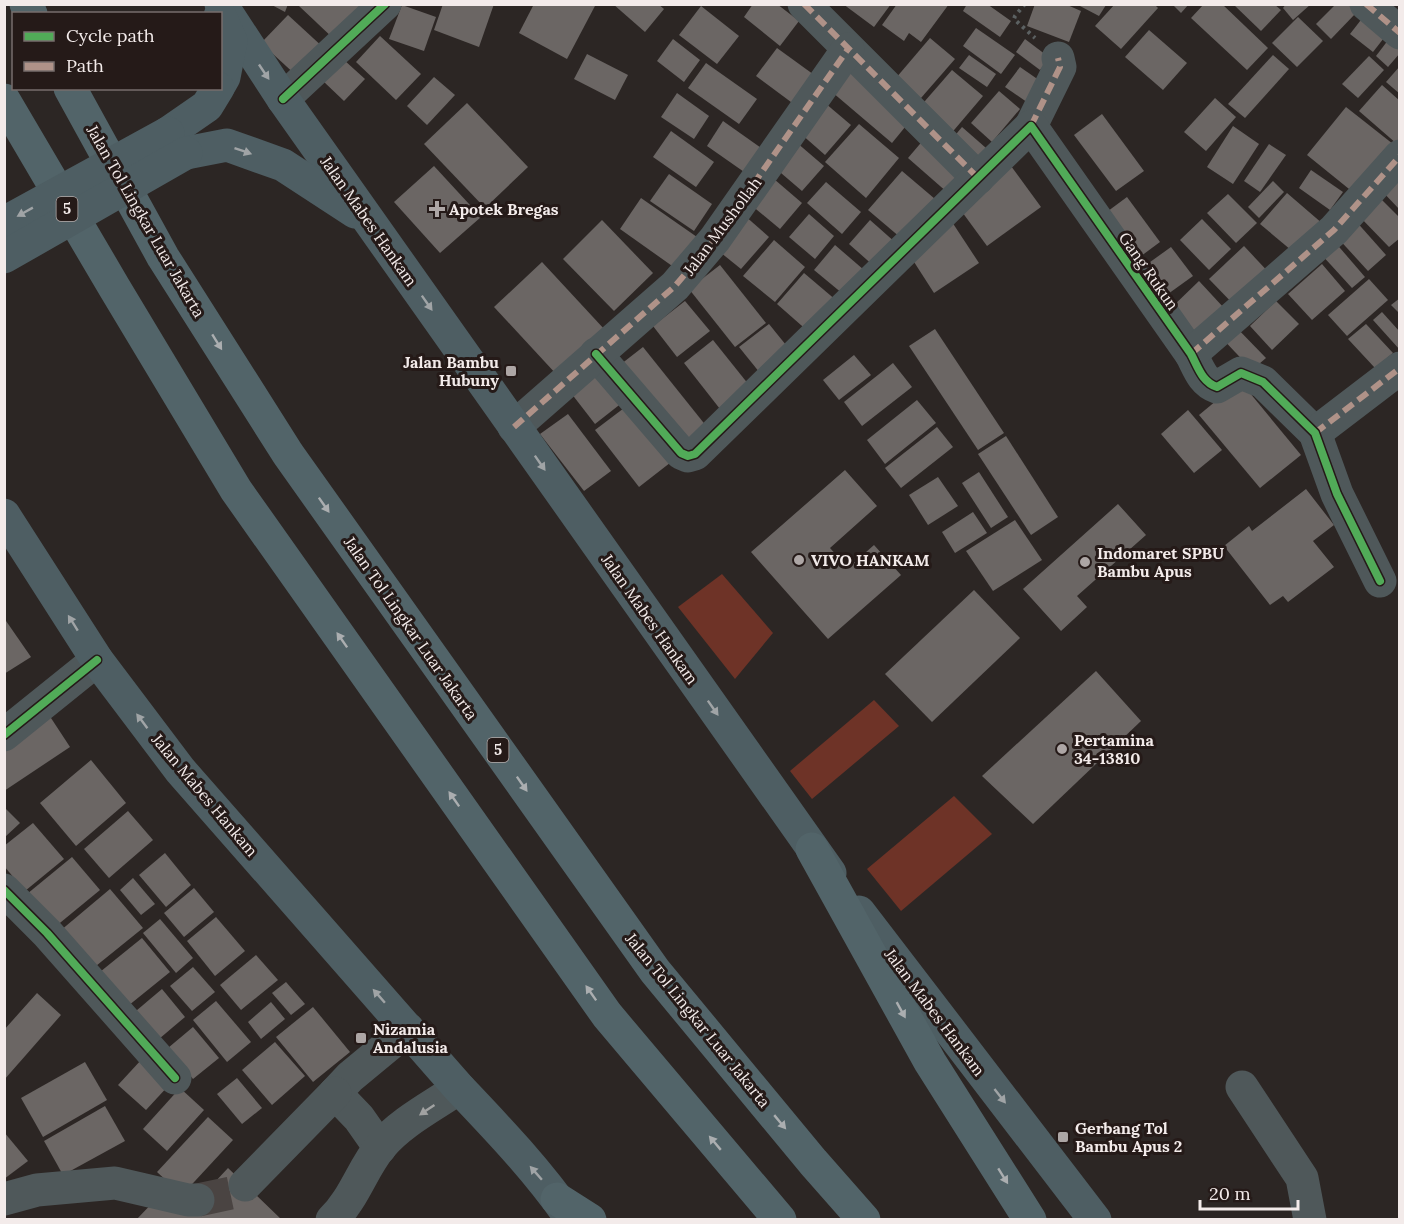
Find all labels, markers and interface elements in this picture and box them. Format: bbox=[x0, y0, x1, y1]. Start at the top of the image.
legend bbox=[12, 12, 222, 90]
text: Cycle path bbox=[66, 24, 155, 47]
text: Path bbox=[66, 54, 104, 77]
one-way arrow bbox=[258, 63, 270, 79]
street label: Jalan Tol Lingkar Luar Jakarta bbox=[82, 120, 209, 321]
one-way arrow bbox=[234, 147, 252, 157]
street label: Jalan Mabes Hankam bbox=[316, 151, 422, 290]
street label: Jalan Mushollah bbox=[678, 173, 766, 280]
road number: 5 bbox=[56, 197, 78, 221]
place label: Apotek Bregas bbox=[449, 199, 559, 219]
marker: Apotek Bregas bbox=[430, 202, 444, 216]
one-way arrow bbox=[16, 206, 33, 216]
street label: Gang Rukun bbox=[1115, 228, 1183, 314]
one-way arrow bbox=[421, 295, 433, 311]
one-way arrow bbox=[211, 333, 223, 349]
place label: Jalan Bambu Hubuny bbox=[403, 352, 499, 390]
marker: Jalan Bambu Hubuny bbox=[504, 364, 518, 378]
one-way arrow bbox=[534, 454, 546, 470]
one-way arrow bbox=[318, 496, 330, 512]
street label: Jalan Tol Lingkar Luar Jakarta bbox=[339, 532, 482, 723]
place label: Indomaret SPBU Bambu Apus bbox=[1097, 543, 1224, 581]
street label: Jalan Mabes Hankam bbox=[597, 549, 703, 688]
place label: VIVO HANKAM bbox=[811, 550, 930, 570]
marker: VIVO HANKAM bbox=[792, 553, 806, 567]
marker: Indomaret SPBU Bambu Apus bbox=[1078, 555, 1092, 569]
one-way arrow bbox=[68, 615, 79, 631]
one-way arrow bbox=[336, 632, 348, 648]
one-way arrow bbox=[707, 699, 719, 715]
one-way arrow bbox=[137, 713, 149, 728]
street label: Jalan Mabes Hankam bbox=[147, 729, 262, 861]
place label: Pertamina 34-13810 bbox=[1074, 730, 1154, 768]
road number: 5 bbox=[488, 738, 508, 762]
marker: Pertamina 34-13810 bbox=[1055, 742, 1069, 756]
one-way arrow bbox=[516, 775, 528, 791]
one-way arrow bbox=[448, 791, 460, 807]
street label: Jalan Tol Lingkar Luar Jakarta bbox=[621, 928, 775, 1111]
street label: Jalan Mabes Hankam bbox=[880, 943, 989, 1080]
one-way arrow bbox=[585, 985, 597, 1001]
one-way arrow bbox=[373, 989, 386, 1004]
one-way arrow bbox=[896, 1002, 906, 1019]
place label: Nizamia Andalusia bbox=[373, 1019, 449, 1057]
marker: Nizamia Andalusia bbox=[354, 1031, 368, 1045]
one-way arrow bbox=[993, 1088, 1006, 1104]
one-way arrow bbox=[419, 1104, 435, 1115]
one-way arrow bbox=[773, 1114, 786, 1130]
place label: Gerbang Tol Bambu Apus 2 bbox=[1075, 1118, 1182, 1156]
marker: Gerbang Tol Bambu Apus 2 bbox=[1056, 1130, 1070, 1144]
one-way arrow bbox=[708, 1135, 721, 1151]
one-way arrow bbox=[530, 1166, 543, 1181]
one-way arrow bbox=[997, 1168, 1008, 1184]
scale bar bbox=[1200, 1173, 1298, 1211]
text: 20 m bbox=[1209, 1182, 1251, 1205]

